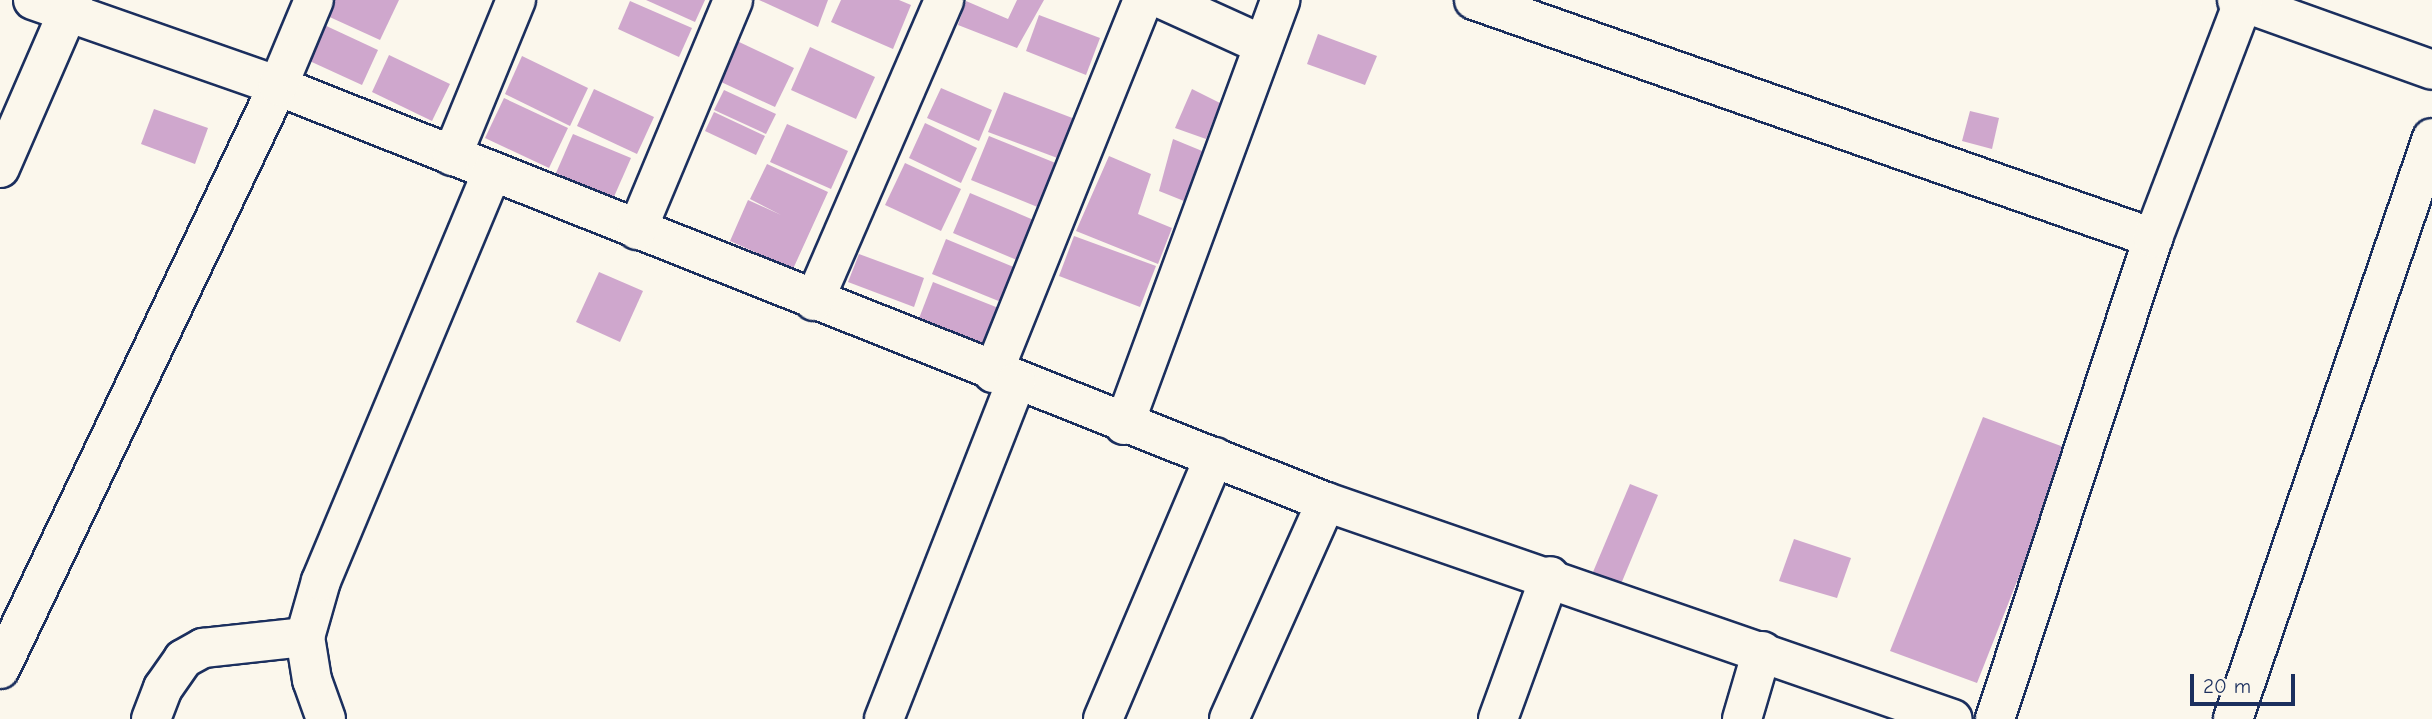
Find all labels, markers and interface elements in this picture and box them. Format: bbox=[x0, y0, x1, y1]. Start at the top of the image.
scale bar bbox=[2194, 660, 2299, 704]
text: 20 m bbox=[2203, 674, 2251, 698]

